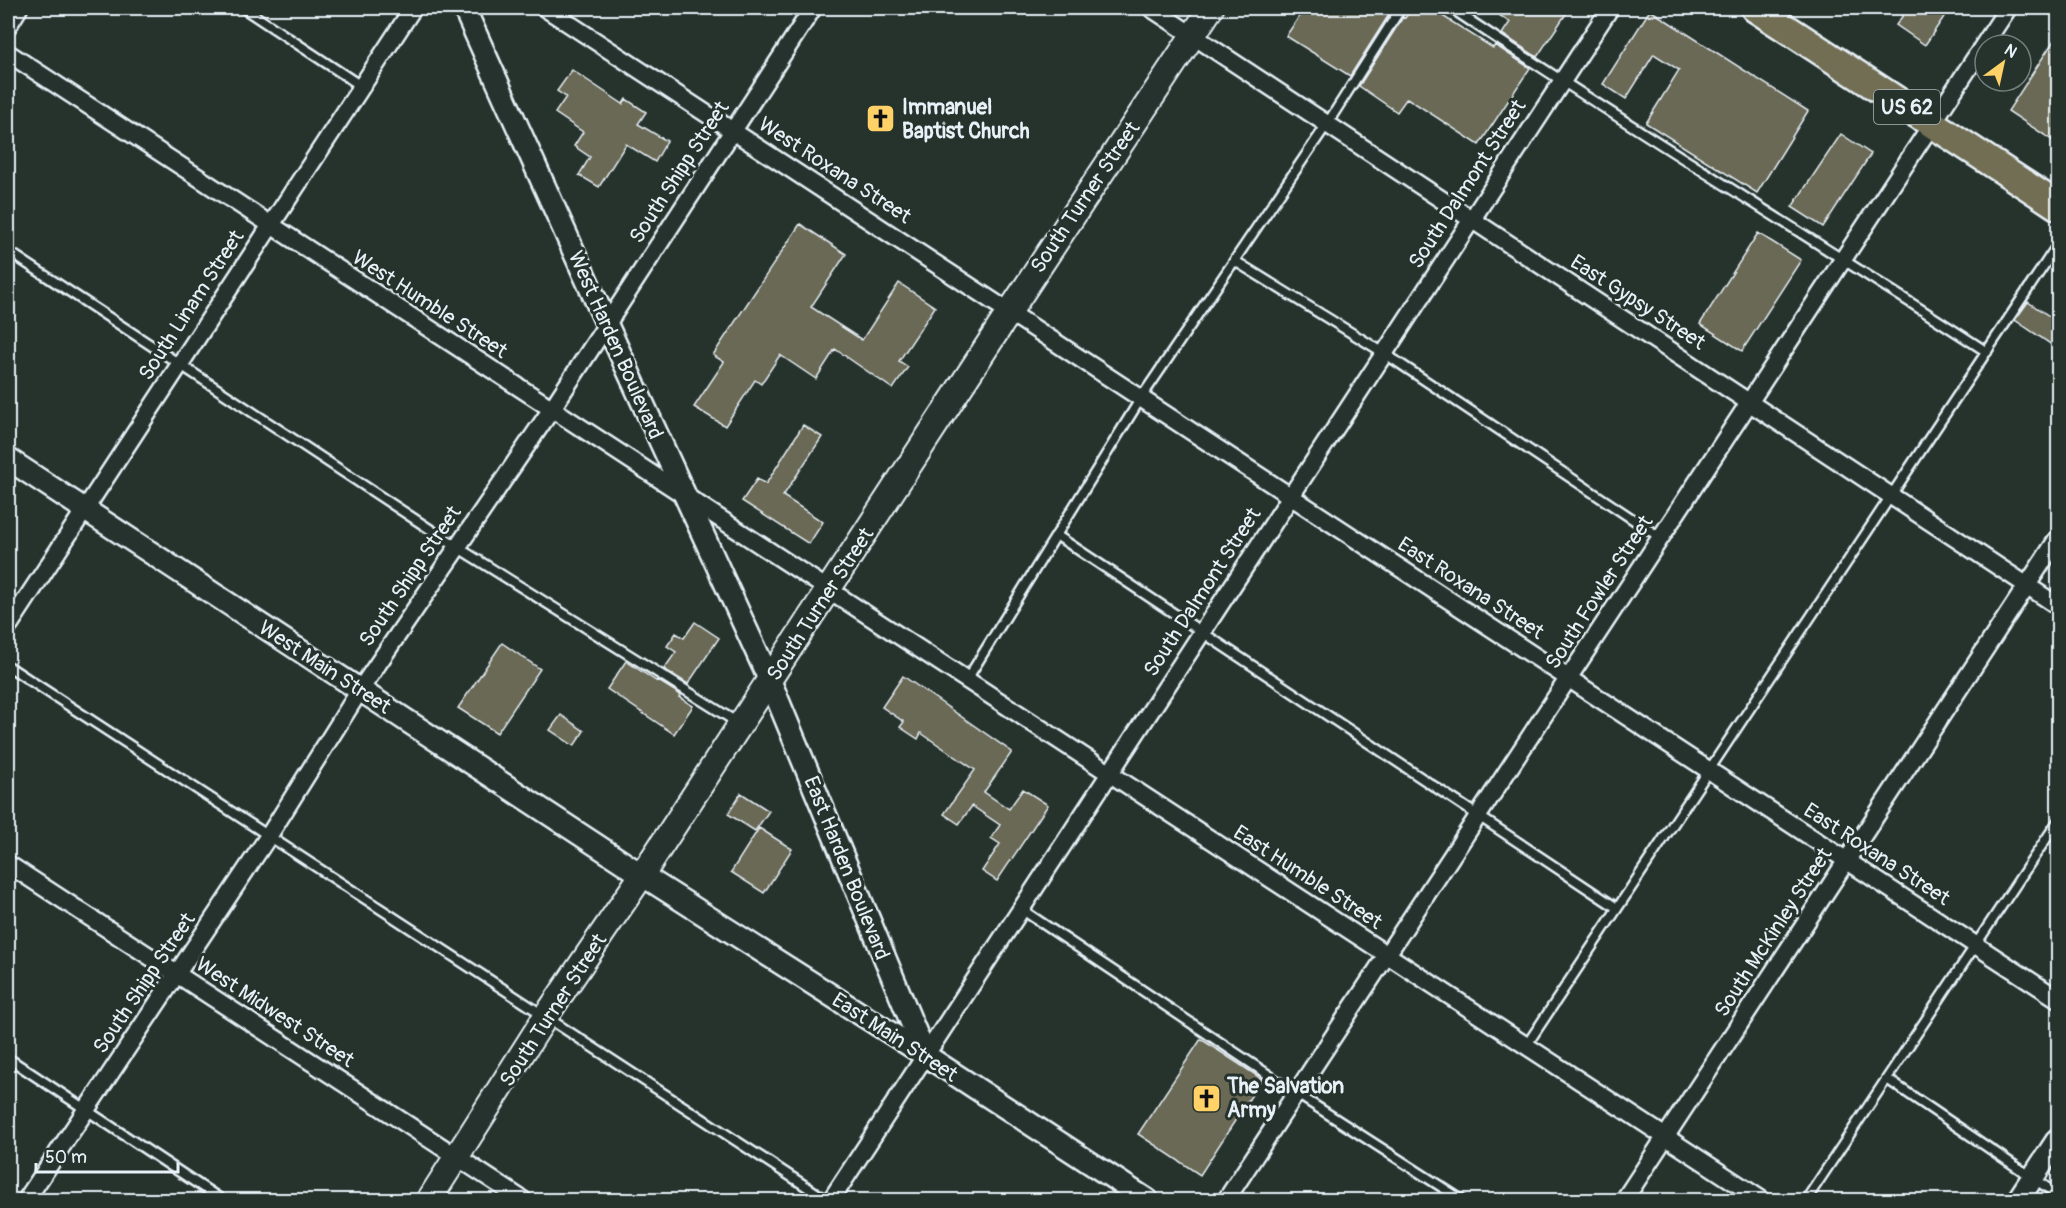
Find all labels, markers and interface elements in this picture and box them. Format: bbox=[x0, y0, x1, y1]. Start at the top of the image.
north arrow bbox=[1973, 33, 2033, 93]
text: N bbox=[2001, 40, 2021, 63]
road number: US 62 bbox=[1874, 90, 1940, 124]
place label: Immanuel Baptist Church bbox=[902, 94, 1030, 145]
street label: South Dalmont Street bbox=[1403, 94, 1532, 274]
street label: South Shipp Street bbox=[623, 96, 736, 249]
church icon: Immanuel Baptist Church bbox=[865, 103, 897, 135]
street label: West Roxana Street bbox=[753, 111, 917, 230]
street label: South Turner Street bbox=[1025, 116, 1146, 278]
street label: South Linam Street bbox=[133, 224, 250, 386]
street label: West Humble Street bbox=[347, 244, 513, 365]
street label: West Harden Boulevard bbox=[562, 247, 669, 444]
street label: East Gypsy Street bbox=[1565, 249, 1711, 356]
street label: South Shipp Street bbox=[353, 500, 468, 652]
street label: South Dalmont Street bbox=[1138, 502, 1267, 682]
street label: South Fowler Street bbox=[1540, 510, 1660, 674]
street label: South Turner Street bbox=[761, 522, 880, 686]
street label: East Roxana Street bbox=[1392, 531, 1549, 646]
street label: West Main Street bbox=[253, 615, 396, 721]
street label: East Harden Boulevard bbox=[797, 772, 896, 964]
street label: East Roxana Street bbox=[1798, 797, 1955, 912]
street label: East Humble Street bbox=[1228, 819, 1388, 936]
street label: South McKinley Street bbox=[1709, 842, 1839, 1022]
street label: South Shipp Street bbox=[87, 907, 202, 1059]
street label: South Turner Street bbox=[494, 928, 613, 1092]
street label: West Midwest Street bbox=[190, 951, 360, 1074]
street label: East Main Street bbox=[827, 987, 963, 1088]
place label: The Salvation Army bbox=[1226, 1073, 1344, 1124]
church icon: The Salvation Army bbox=[1190, 1082, 1222, 1114]
scale bar bbox=[36, 1136, 178, 1174]
text: 50 m bbox=[45, 1146, 87, 1169]

